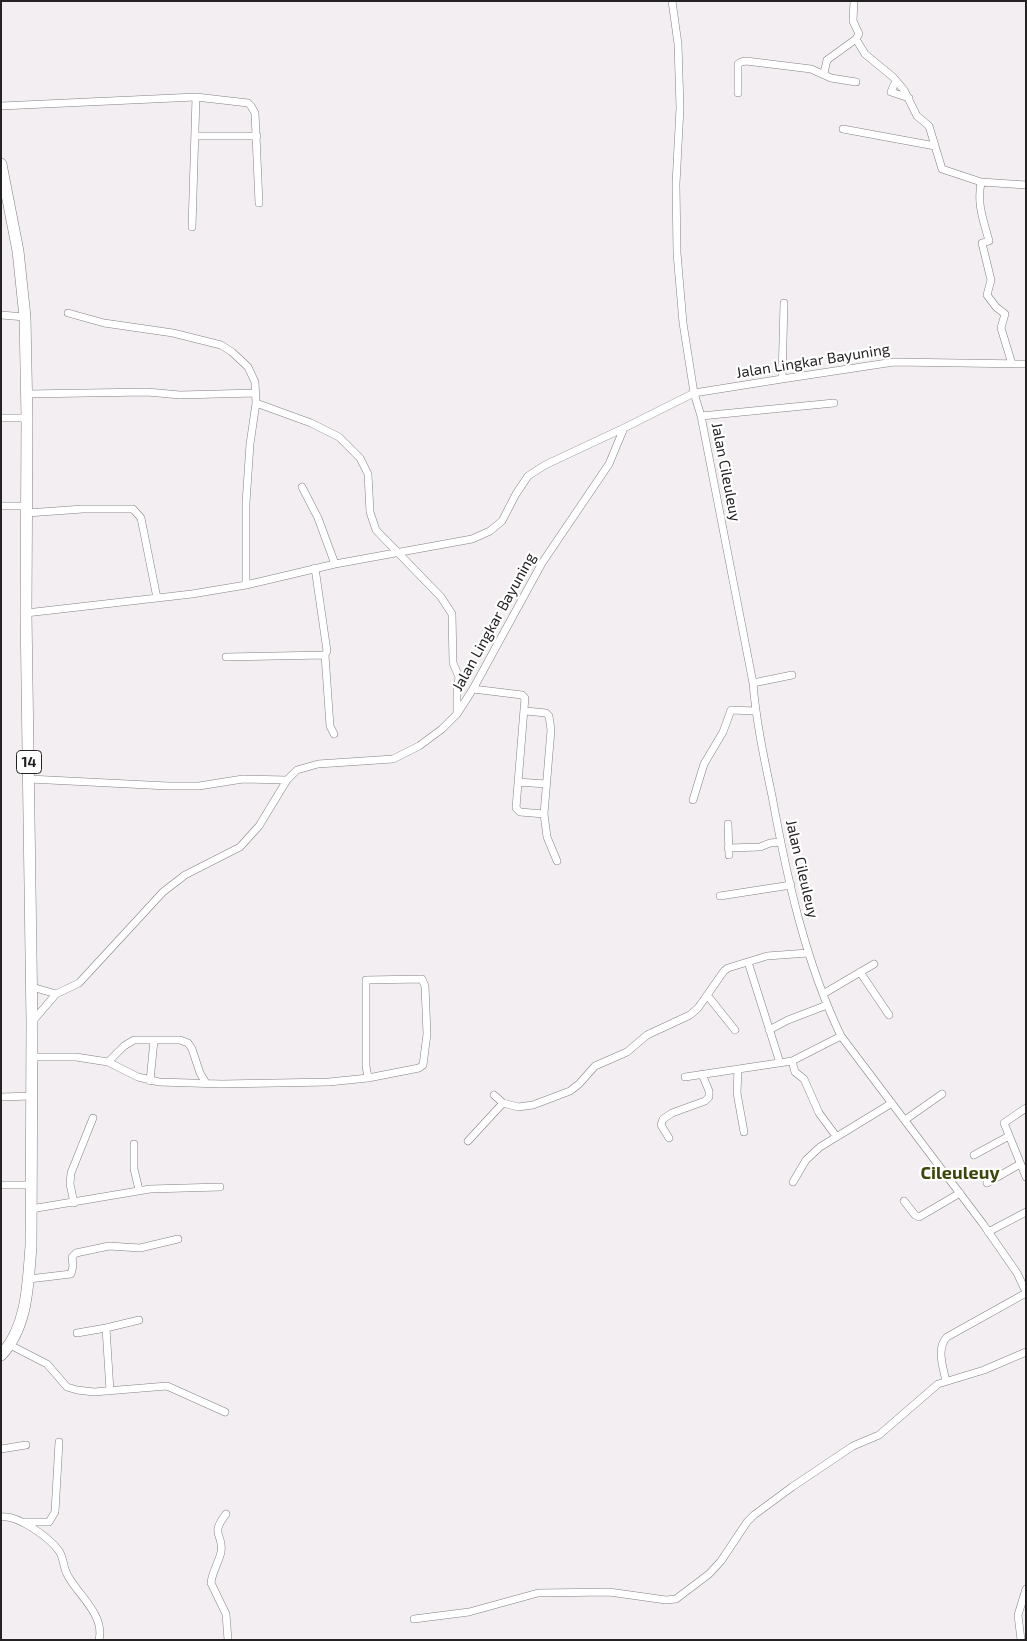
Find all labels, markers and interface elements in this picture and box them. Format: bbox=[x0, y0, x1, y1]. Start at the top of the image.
street label: Jalan Lingkar Bayuning bbox=[735, 340, 891, 382]
street label: Jalan Cileuleuy bbox=[708, 421, 744, 523]
street label: Jalan Lingkar Bayuning bbox=[448, 550, 540, 694]
road number: 14 bbox=[16, 750, 42, 774]
street label: Jalan Cileuleuy bbox=[782, 818, 822, 920]
district label: Cileuleuy bbox=[920, 1162, 1000, 1184]

